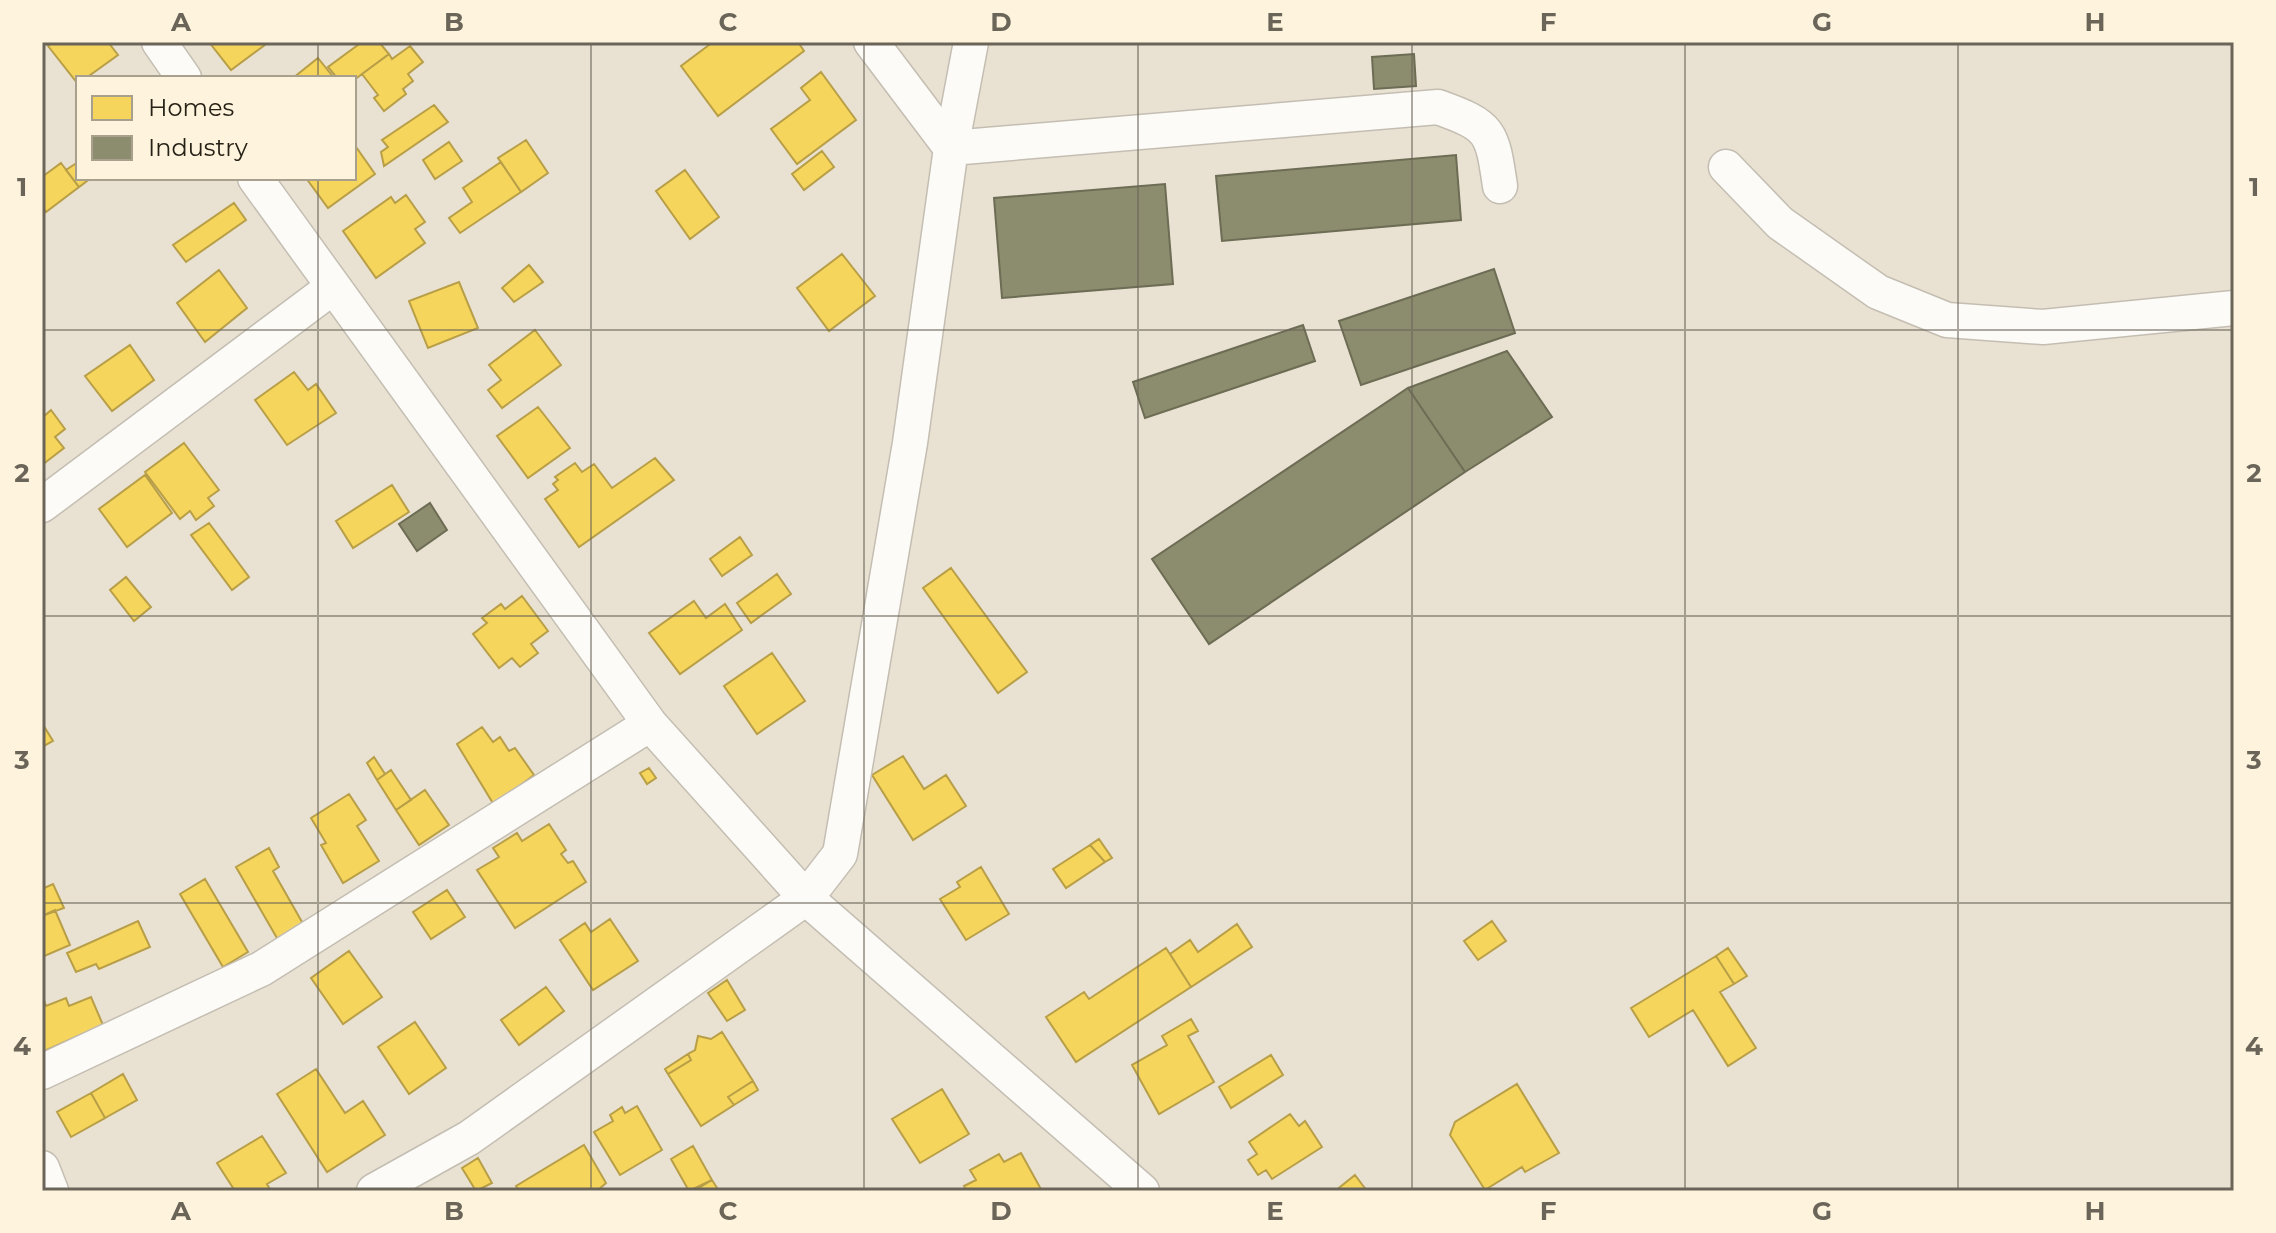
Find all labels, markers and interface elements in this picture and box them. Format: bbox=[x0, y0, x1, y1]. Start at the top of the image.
text: A bbox=[170, 6, 192, 38]
text: B bbox=[444, 6, 464, 38]
text: C bbox=[719, 6, 738, 38]
text: D bbox=[990, 6, 1012, 38]
text: E bbox=[1266, 6, 1284, 38]
text: F bbox=[1540, 6, 1556, 38]
text: G bbox=[1812, 6, 1832, 38]
text: H bbox=[2084, 6, 2106, 38]
legend bbox=[76, 76, 356, 180]
text: Homes bbox=[148, 93, 234, 122]
text: Industry bbox=[148, 133, 248, 162]
text: 1 bbox=[17, 171, 27, 203]
text: 1 bbox=[2249, 171, 2259, 203]
text: 2 bbox=[14, 457, 30, 489]
text: 2 bbox=[2246, 457, 2262, 489]
text: 3 bbox=[13, 744, 30, 776]
text: 3 bbox=[2245, 744, 2262, 776]
text: 4 bbox=[13, 1030, 31, 1062]
text: 4 bbox=[2245, 1030, 2263, 1062]
text: A bbox=[170, 1195, 192, 1227]
text: B bbox=[444, 1195, 464, 1227]
text: C bbox=[719, 1195, 738, 1227]
text: D bbox=[990, 1195, 1012, 1227]
text: E bbox=[1266, 1195, 1284, 1227]
text: F bbox=[1540, 1195, 1556, 1227]
text: G bbox=[1812, 1195, 1832, 1227]
text: H bbox=[2084, 1195, 2106, 1227]

